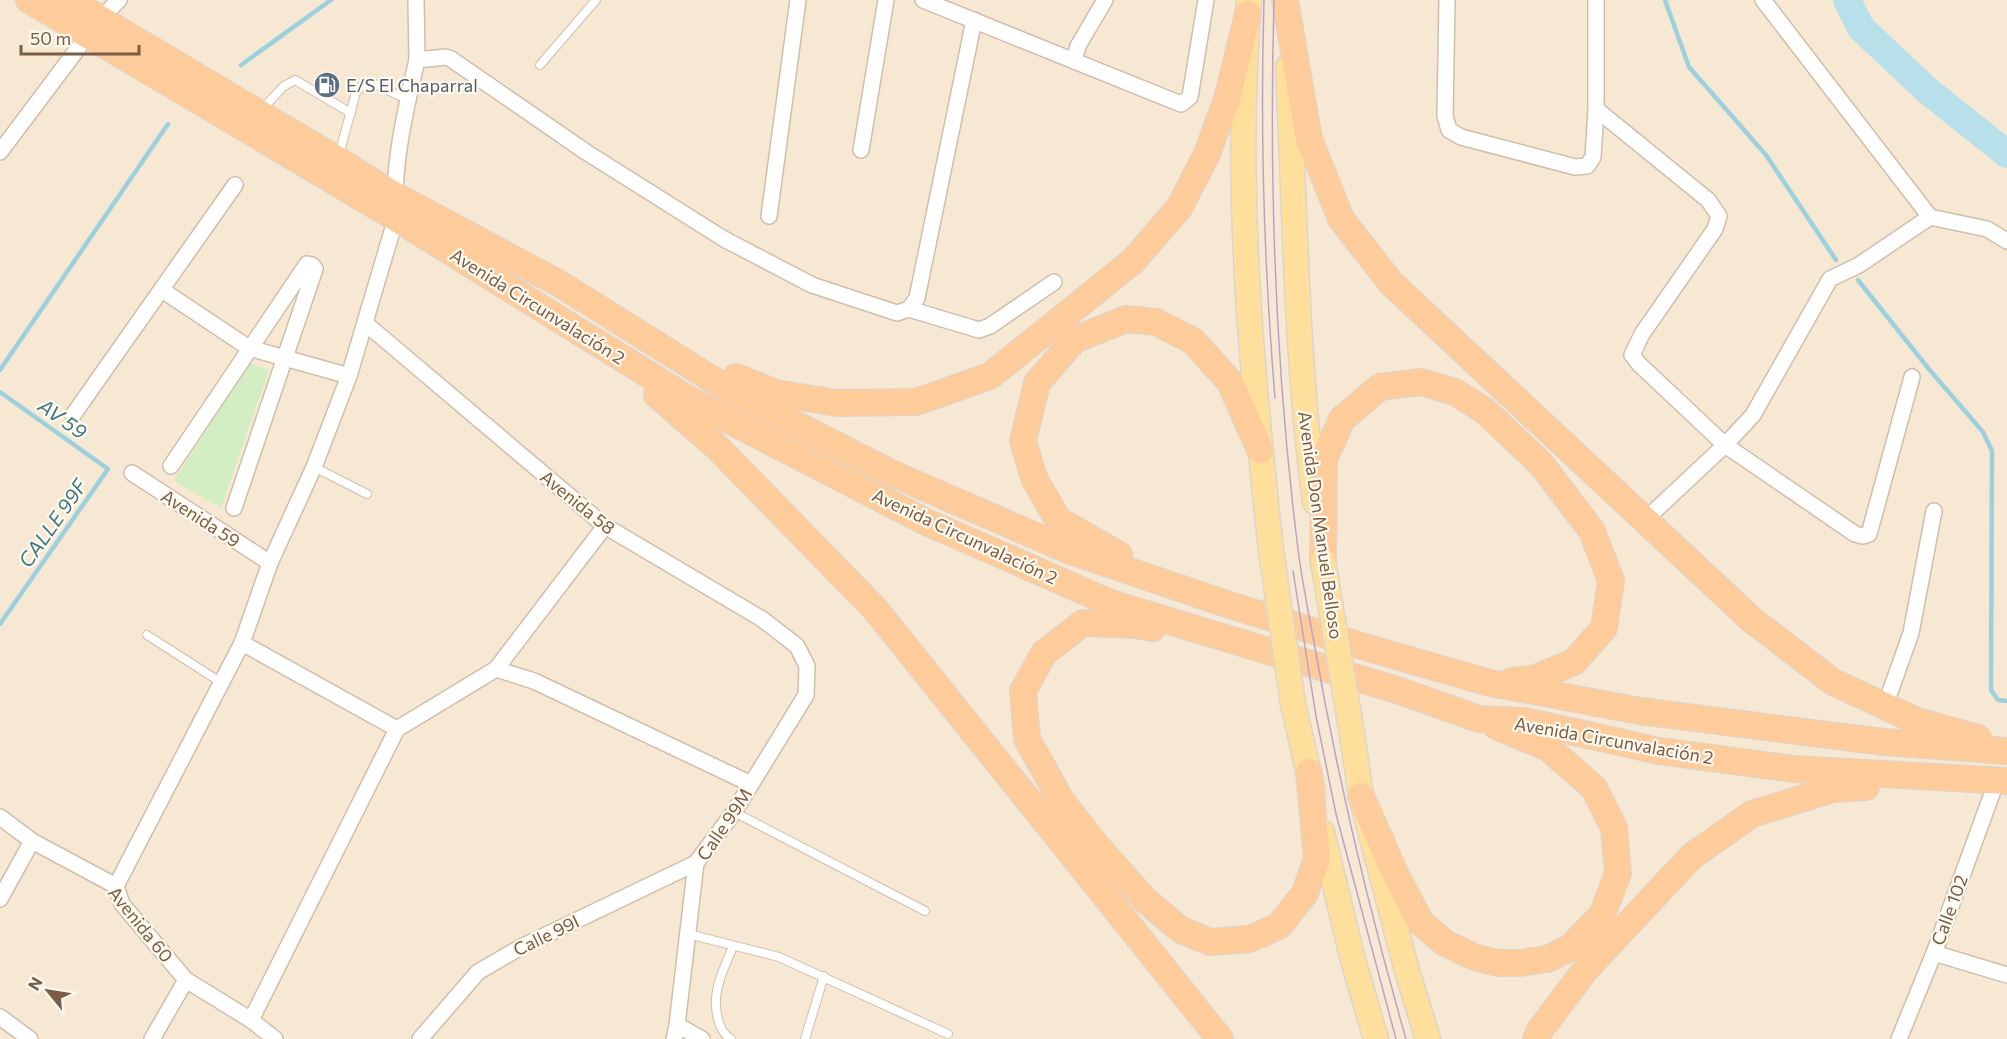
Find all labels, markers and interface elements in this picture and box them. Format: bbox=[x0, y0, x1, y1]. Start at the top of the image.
scale bar bbox=[21, 18, 140, 56]
text: 50 m bbox=[30, 27, 71, 49]
fuel station icon: E/S El Chaparral bbox=[312, 70, 342, 100]
place label: E/S El Chaparral bbox=[346, 74, 478, 96]
street label: Avenida Circunvalación 2 bbox=[447, 243, 629, 369]
water label: AV 59 bbox=[33, 392, 92, 443]
street label: Avenida Don Manuel Belloso bbox=[1294, 409, 1348, 641]
street label: Avenida 58 bbox=[536, 465, 620, 539]
water label: CALLE 99F bbox=[13, 473, 92, 572]
street label: Avenida Circunvalación 2 bbox=[869, 483, 1061, 589]
street label: Avenida 59 bbox=[157, 484, 245, 552]
street label: Avenida Circunvalación 2 bbox=[1513, 712, 1715, 768]
street label: Calle 99M bbox=[692, 783, 756, 865]
street label: Calle 102 bbox=[1926, 872, 1972, 948]
street label: Avenida 60 bbox=[104, 882, 178, 966]
street label: Calle 99I bbox=[509, 910, 583, 960]
north arrow bbox=[18, 961, 78, 1021]
text: N bbox=[23, 973, 46, 993]

